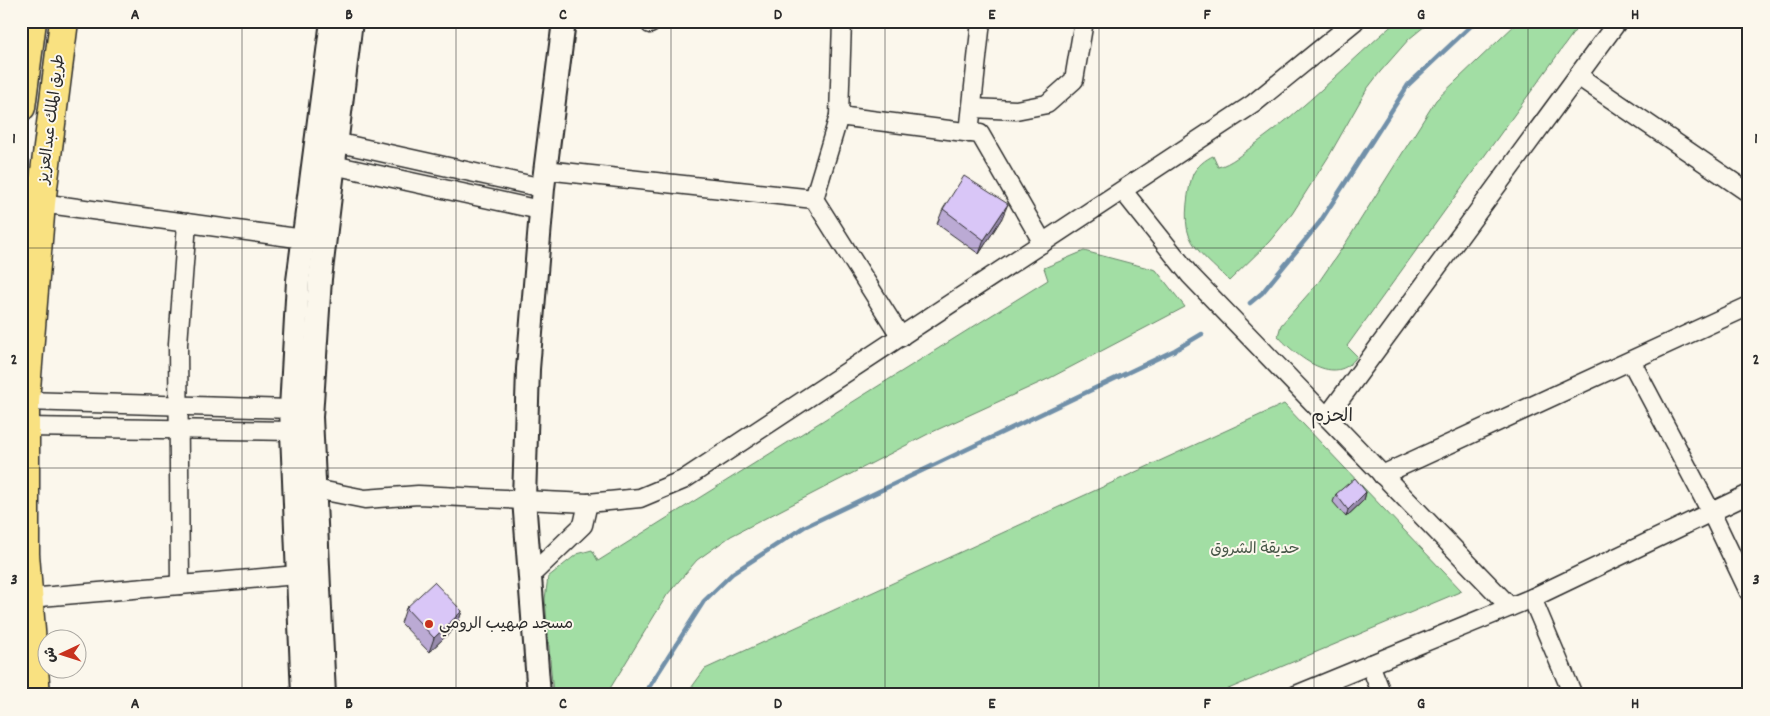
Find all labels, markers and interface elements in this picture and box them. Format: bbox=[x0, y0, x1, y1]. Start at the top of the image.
text: A bbox=[131, 4, 140, 27]
text: B bbox=[345, 4, 353, 27]
text: C bbox=[559, 4, 567, 27]
text: D bbox=[774, 4, 783, 27]
text: E bbox=[988, 4, 996, 27]
text: F bbox=[1203, 4, 1211, 27]
text: G bbox=[1417, 4, 1425, 27]
text: H bbox=[1631, 4, 1639, 27]
street label: طريق الملك عبدالعزيز bbox=[32, 53, 71, 187]
text: 1 bbox=[12, 128, 16, 151]
text: 1 bbox=[1754, 128, 1758, 151]
text: 2 bbox=[11, 349, 18, 372]
text: 2 bbox=[1753, 349, 1760, 372]
district label: الحزم bbox=[1311, 405, 1353, 430]
park label: حديقة الشروق bbox=[1210, 538, 1300, 561]
text: 3 bbox=[10, 569, 18, 592]
text: 3 bbox=[1752, 569, 1760, 592]
place label: مسجد صهيب الرومي bbox=[439, 613, 573, 637]
marker: مسجد صهيب الرومي bbox=[423, 618, 435, 630]
north arrow bbox=[38, 628, 88, 678]
text: ش bbox=[41, 646, 62, 663]
text: A bbox=[131, 693, 140, 716]
text: B bbox=[345, 693, 353, 716]
text: C bbox=[559, 693, 567, 716]
text: D bbox=[774, 693, 783, 716]
text: E bbox=[988, 693, 996, 716]
text: F bbox=[1203, 693, 1211, 716]
text: G bbox=[1417, 693, 1425, 716]
text: H bbox=[1631, 693, 1639, 716]

